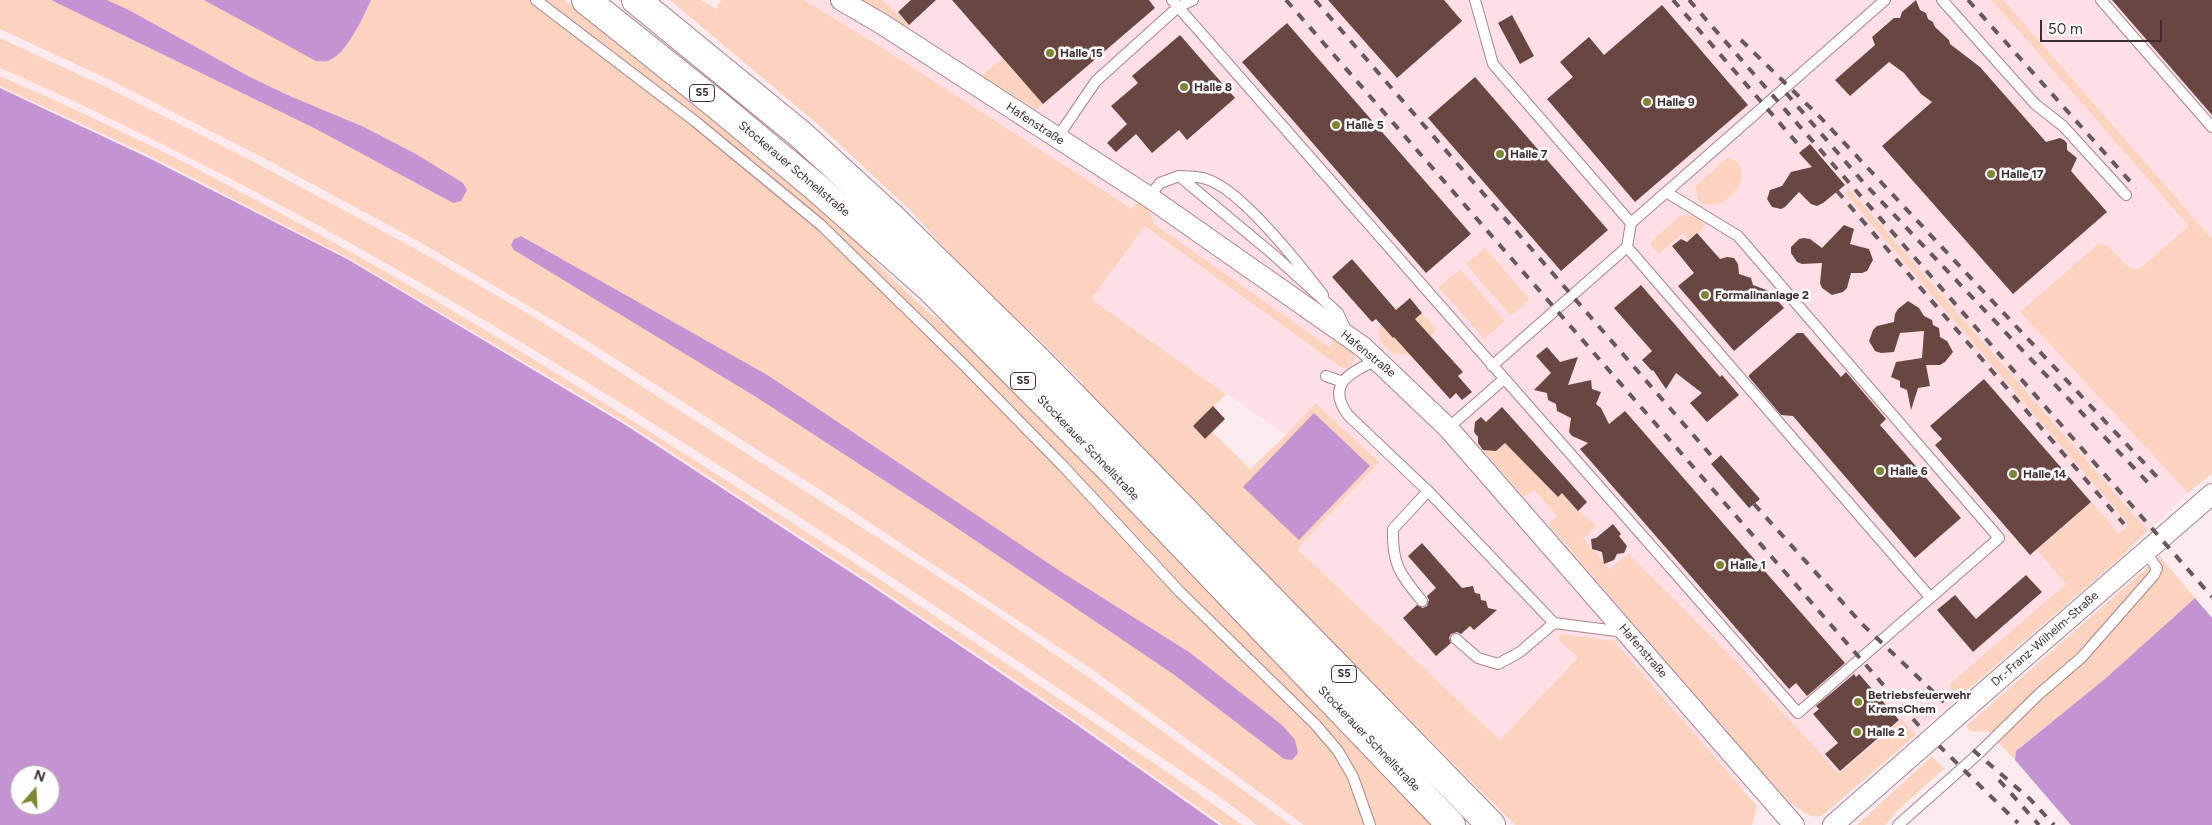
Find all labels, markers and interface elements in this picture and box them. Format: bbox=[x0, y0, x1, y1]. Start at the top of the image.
scale bar bbox=[2042, 10, 2164, 42]
text: 50 m bbox=[2048, 20, 2083, 38]
place label: Halle 15 bbox=[1060, 46, 1103, 60]
marker: Halle 15 bbox=[1044, 47, 1056, 59]
place label: Halle 8 bbox=[1194, 80, 1232, 94]
marker: Halle 8 bbox=[1178, 81, 1190, 93]
road number: S5 bbox=[690, 85, 714, 102]
place label: Halle 9 bbox=[1657, 95, 1695, 109]
marker: Halle 9 bbox=[1641, 96, 1653, 108]
street label: Hafenstraße bbox=[1003, 100, 1067, 148]
street label: Stockerauer Schnellstraße bbox=[735, 118, 853, 220]
place label: Halle 5 bbox=[1346, 118, 1384, 132]
marker: Halle 5 bbox=[1330, 119, 1342, 131]
place label: Halle 7 bbox=[1510, 147, 1547, 161]
marker: Halle 7 bbox=[1494, 148, 1506, 160]
place label: Halle 17 bbox=[2001, 167, 2044, 181]
marker: Halle 17 bbox=[1985, 168, 1997, 180]
place label: Formalinanlage 2 bbox=[1715, 288, 1809, 302]
marker: Formalinanlage 2 bbox=[1699, 289, 1711, 301]
street label: Hafenstraße bbox=[1338, 328, 1398, 380]
road number: S5 bbox=[1010, 372, 1036, 390]
street label: Stockerauer Schnellstraße bbox=[1034, 392, 1142, 504]
place label: Halle 6 bbox=[1890, 464, 1928, 478]
marker: Halle 6 bbox=[1874, 465, 1886, 477]
place label: Halle 14 bbox=[2023, 467, 2066, 481]
marker: Halle 14 bbox=[2007, 468, 2019, 480]
place label: Halle 1 bbox=[1730, 558, 1766, 572]
marker: Halle 1 bbox=[1714, 559, 1726, 571]
street label: Dr.-Franz-Wilhelm-Straße bbox=[1988, 588, 2102, 690]
street label: Hafenstraße bbox=[1616, 621, 1670, 681]
road number: S5 bbox=[1332, 666, 1356, 682]
street label: Stockerauer Schnellstraße bbox=[1315, 683, 1423, 795]
place label: Betriebsfeuerwehr KremsChem bbox=[1868, 688, 1971, 716]
marker: Betriebsfeuerwehr KremsChem bbox=[1852, 696, 1864, 708]
place label: Halle 2 bbox=[1867, 725, 1905, 739]
marker: Halle 2 bbox=[1851, 726, 1863, 738]
north arrow bbox=[10, 765, 60, 815]
text: N bbox=[32, 766, 48, 786]

